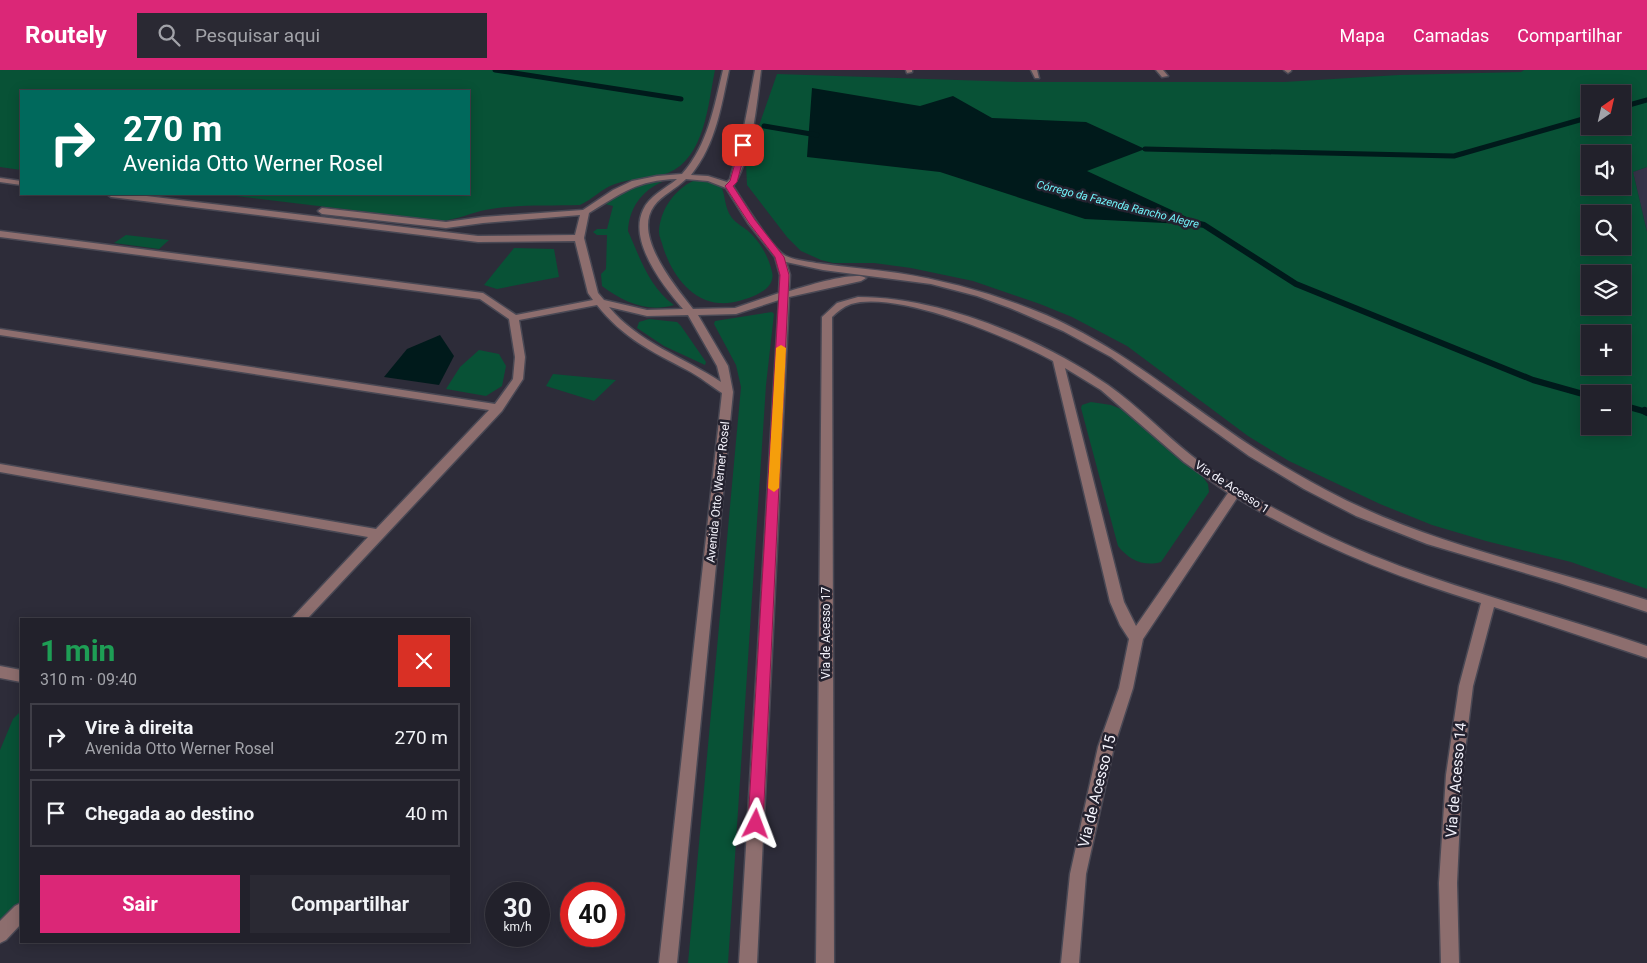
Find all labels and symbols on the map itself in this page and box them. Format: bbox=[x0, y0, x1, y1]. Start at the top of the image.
north arrow bbox=[1581, 85, 1631, 135]
pin bbox=[722, 124, 764, 166]
water label: Córrego da Fazenda Rancho Alegre bbox=[1035, 178, 1201, 231]
street label: Avenida Otto Werner Rosel bbox=[704, 421, 732, 563]
street label: Via de Acesso 1 bbox=[1192, 458, 1272, 516]
street label: Via de Acesso 17 bbox=[819, 587, 833, 679]
street label: Via de Acesso 14 bbox=[1442, 721, 1470, 838]
street label: Via de Acesso 15 bbox=[1074, 733, 1120, 849]
position arrow bbox=[729, 797, 781, 849]
speed limit sign: 40 bbox=[560, 882, 625, 947]

